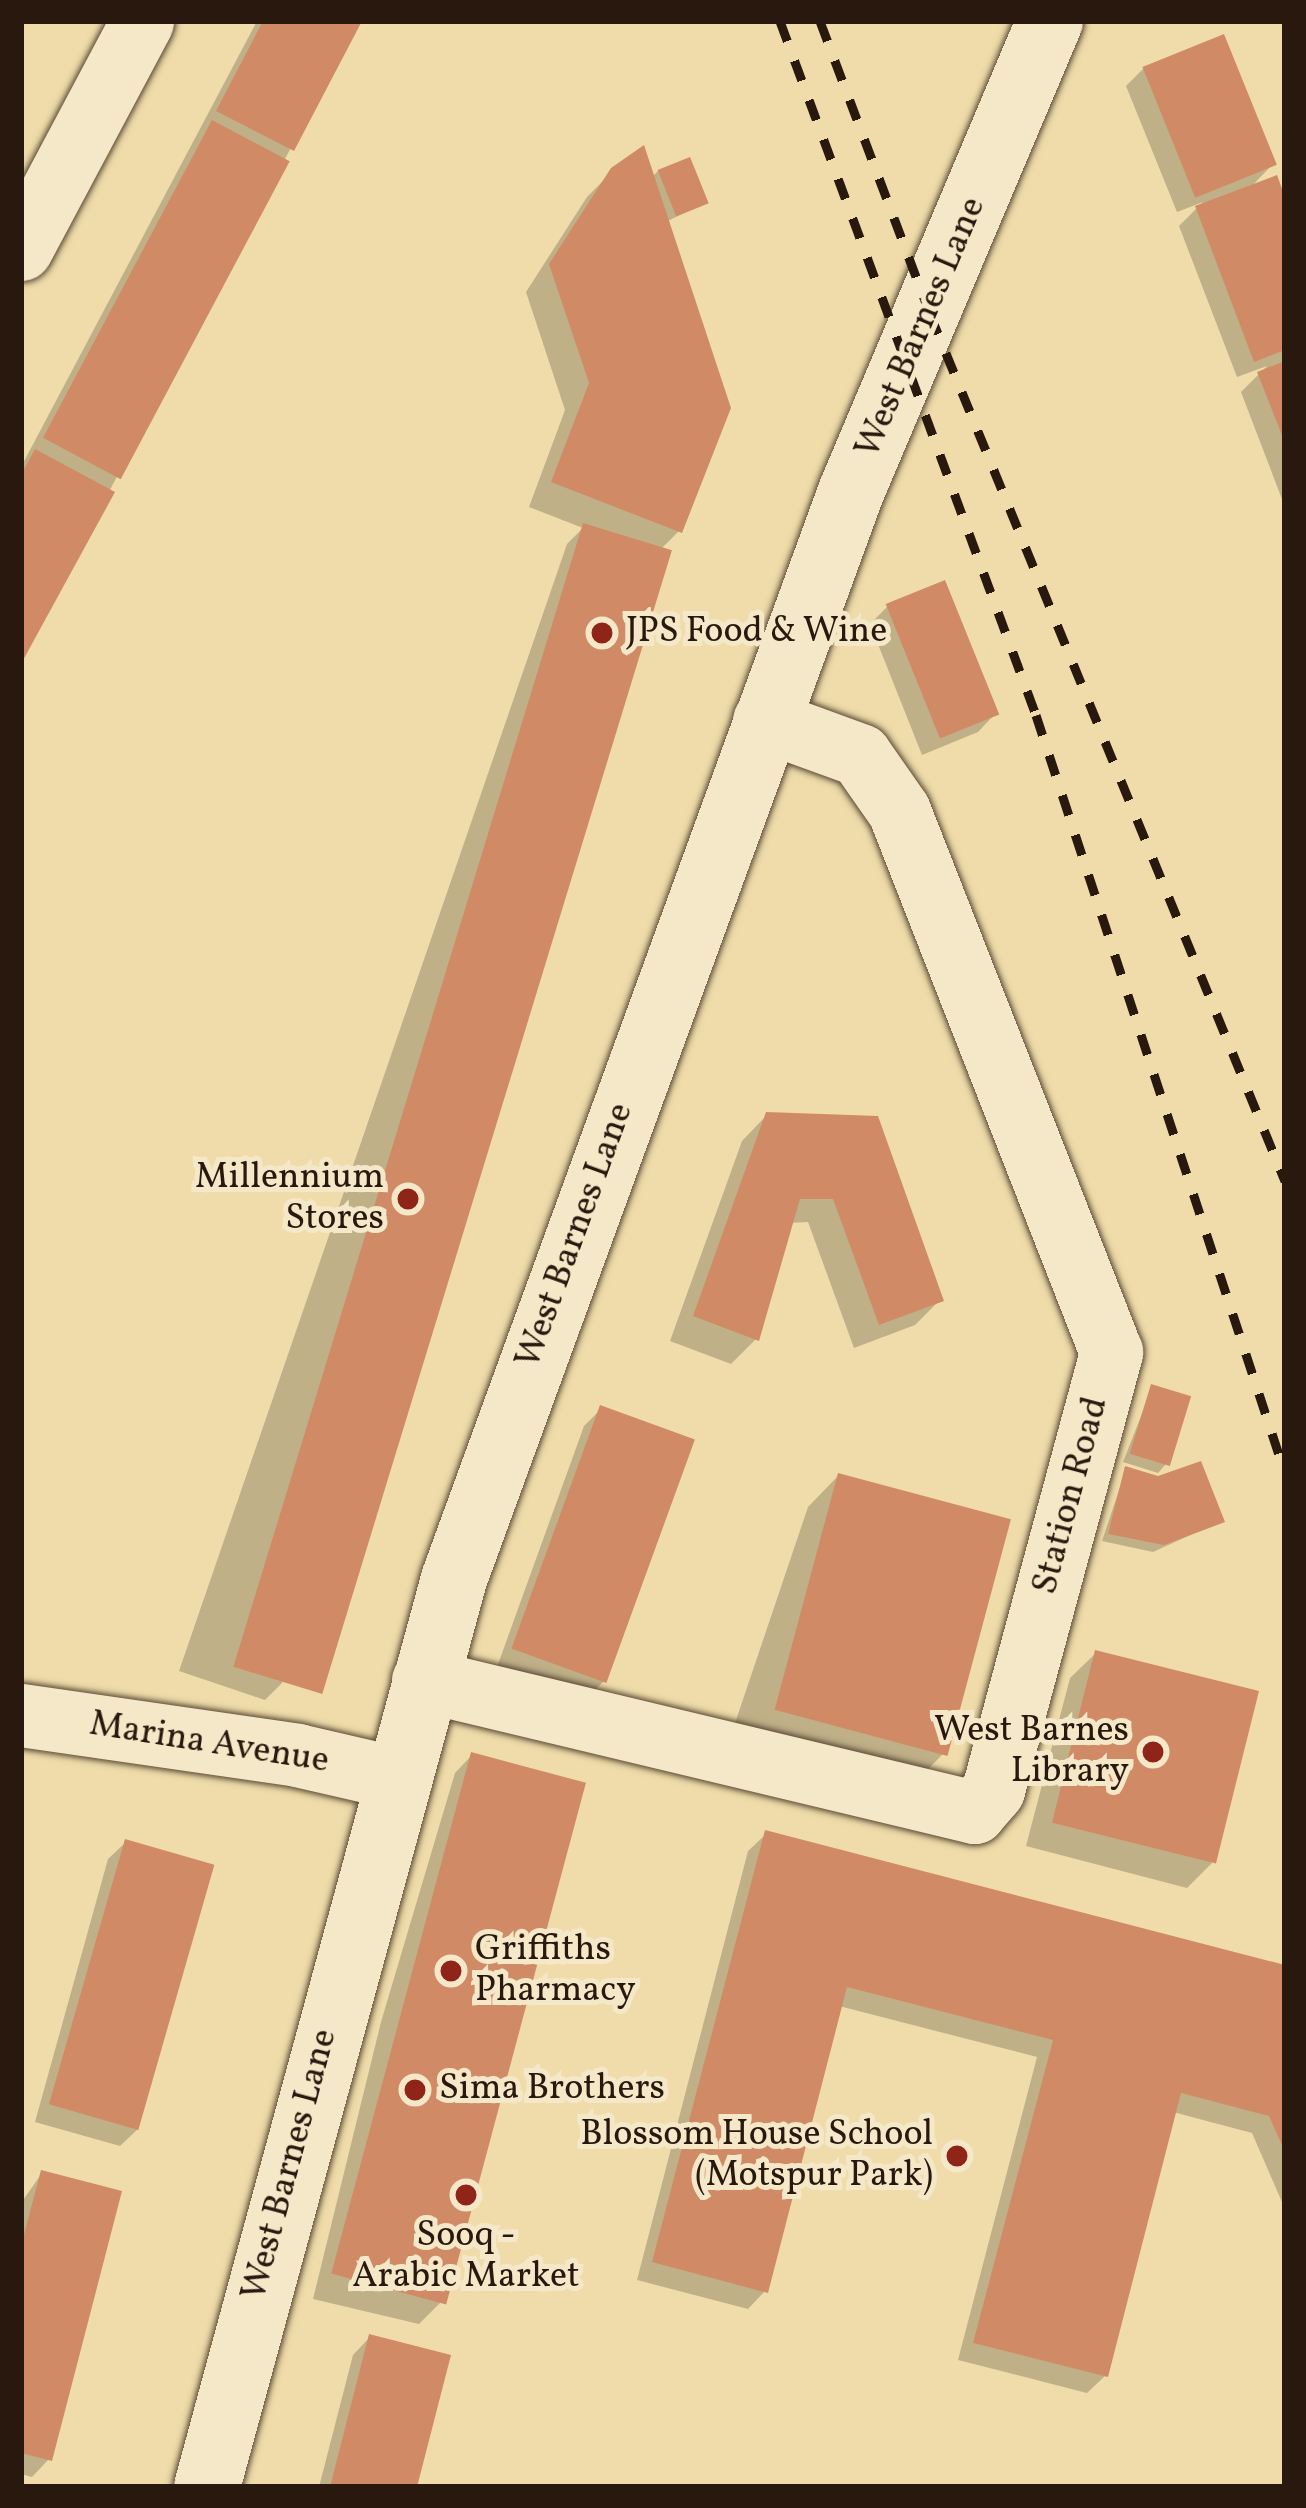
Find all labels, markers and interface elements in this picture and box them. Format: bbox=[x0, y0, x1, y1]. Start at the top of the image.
street label: West Barnes Lane bbox=[848, 191, 996, 465]
place label: JPS Food & Wine bbox=[626, 611, 888, 655]
marker: JPS Food & Wine bbox=[589, 620, 615, 646]
street label: West Barnes Lane bbox=[508, 1098, 644, 1374]
place label: Millennium Stores bbox=[195, 1156, 384, 1241]
marker: Millennium Stores bbox=[395, 1186, 421, 1212]
street label: Station Road bbox=[1025, 1393, 1119, 1599]
street label: Marina Avenue bbox=[86, 1704, 332, 1784]
place label: West Barnes Library bbox=[934, 1709, 1129, 1794]
marker: West Barnes Library bbox=[1140, 1739, 1166, 1765]
place label: Griffiths Pharmacy bbox=[475, 1928, 636, 2013]
marker: Griffiths Pharmacy bbox=[438, 1958, 464, 1984]
street label: West Barnes Lane bbox=[234, 2025, 348, 2305]
place label: Sima Brothers bbox=[439, 2068, 665, 2112]
marker: Sima Brothers bbox=[402, 2077, 428, 2103]
place label: Blossom House School (Motspur Park) bbox=[580, 2113, 933, 2198]
marker: Blossom House School (Motspur Park) bbox=[944, 2143, 970, 2169]
marker: Sooq - Arabic Market bbox=[453, 2182, 479, 2208]
place label: Sooq - Arabic Market bbox=[352, 2214, 580, 2299]

